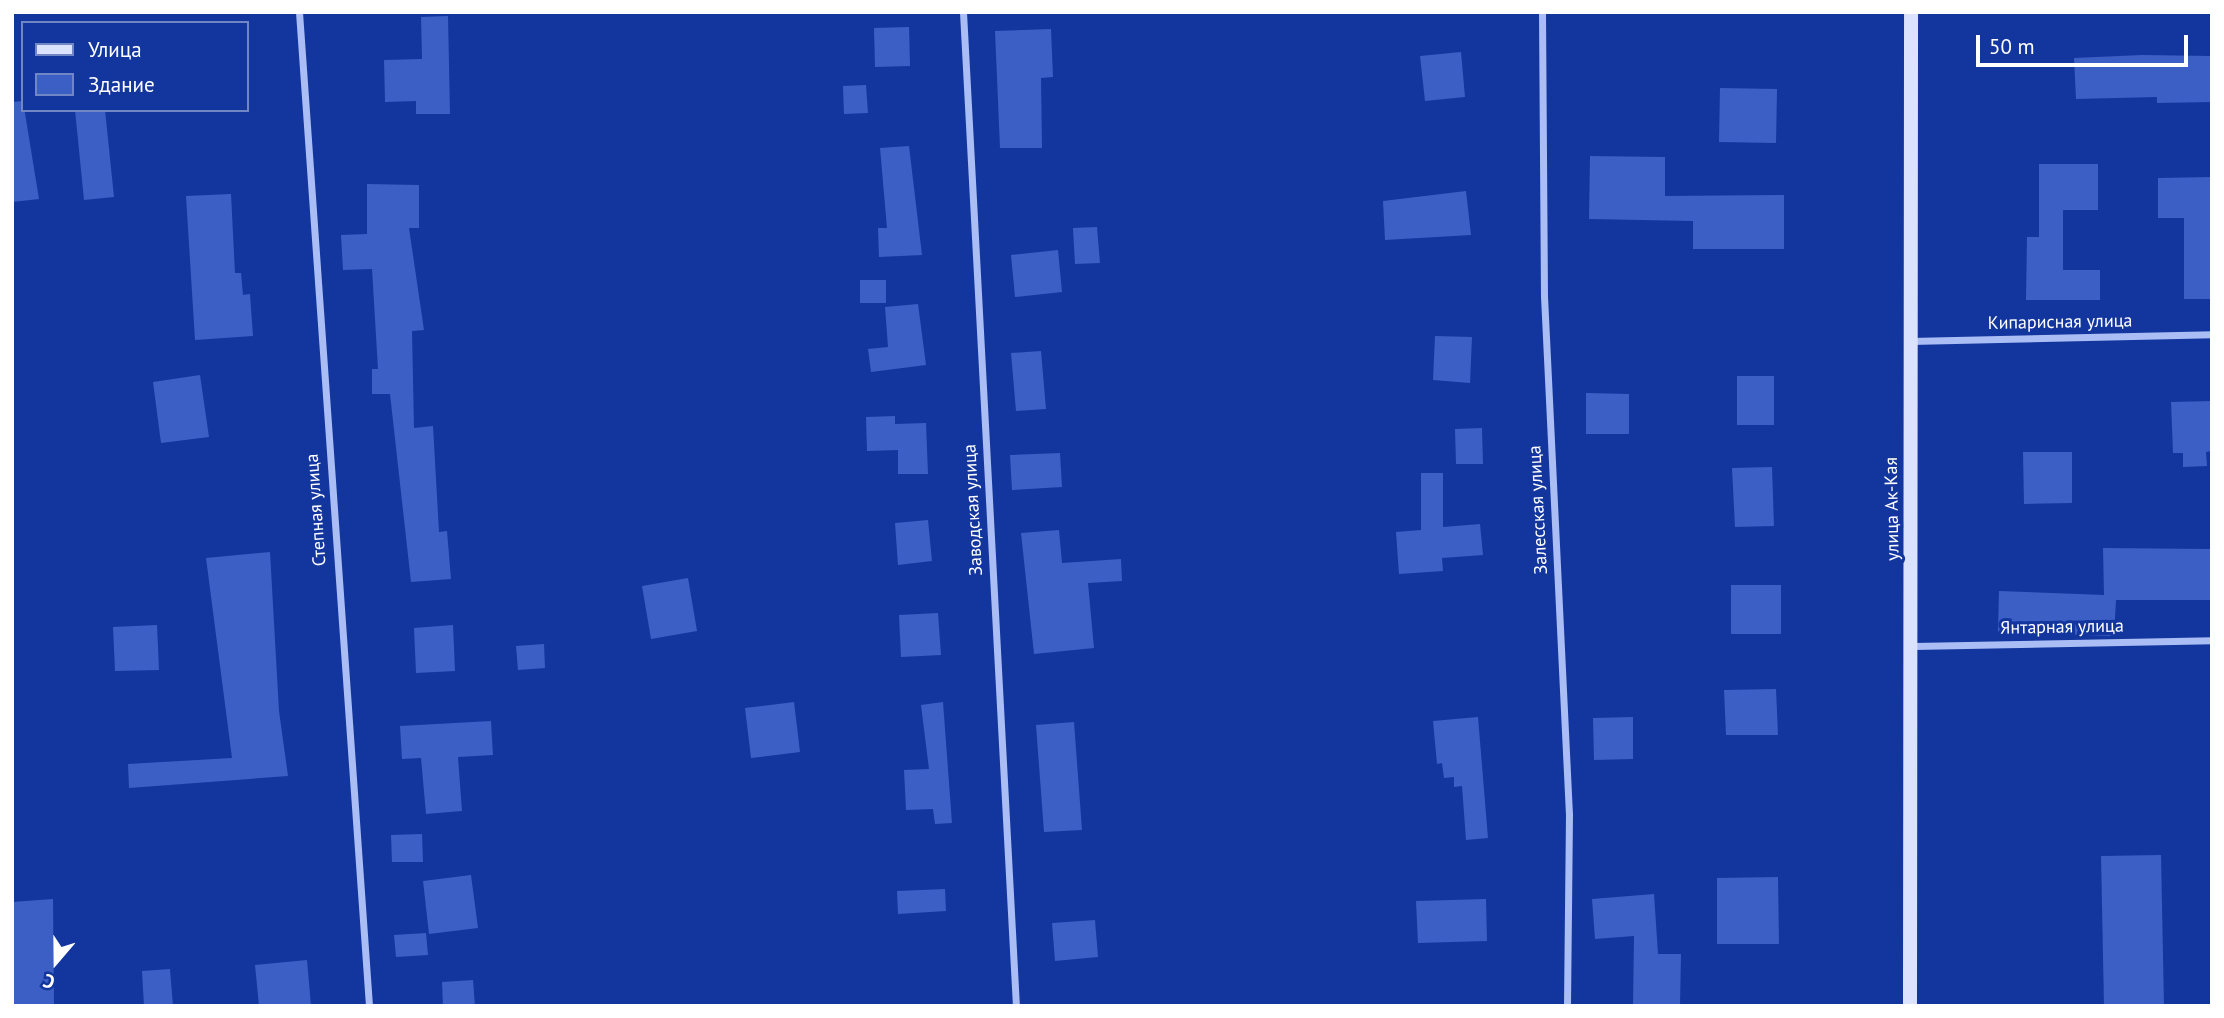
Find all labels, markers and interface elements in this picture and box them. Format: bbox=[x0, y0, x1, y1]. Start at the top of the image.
legend bbox=[21, 21, 248, 112]
scale bar bbox=[1979, 21, 2191, 65]
text: 50 m bbox=[1989, 33, 2035, 60]
text: Улица bbox=[88, 36, 142, 63]
text: Здание bbox=[88, 71, 155, 98]
street label: Кипарисная улица bbox=[1987, 310, 2133, 334]
street label: Заводская улица bbox=[959, 444, 987, 576]
street label: Залесская улица bbox=[1524, 445, 1552, 575]
street label: Степная улица bbox=[301, 453, 331, 567]
street label: улица Ак-Кая bbox=[1880, 457, 1904, 561]
street label: Янтарная улица bbox=[2000, 615, 2124, 639]
north arrow bbox=[21, 927, 91, 997]
text: С bbox=[40, 969, 58, 995]

